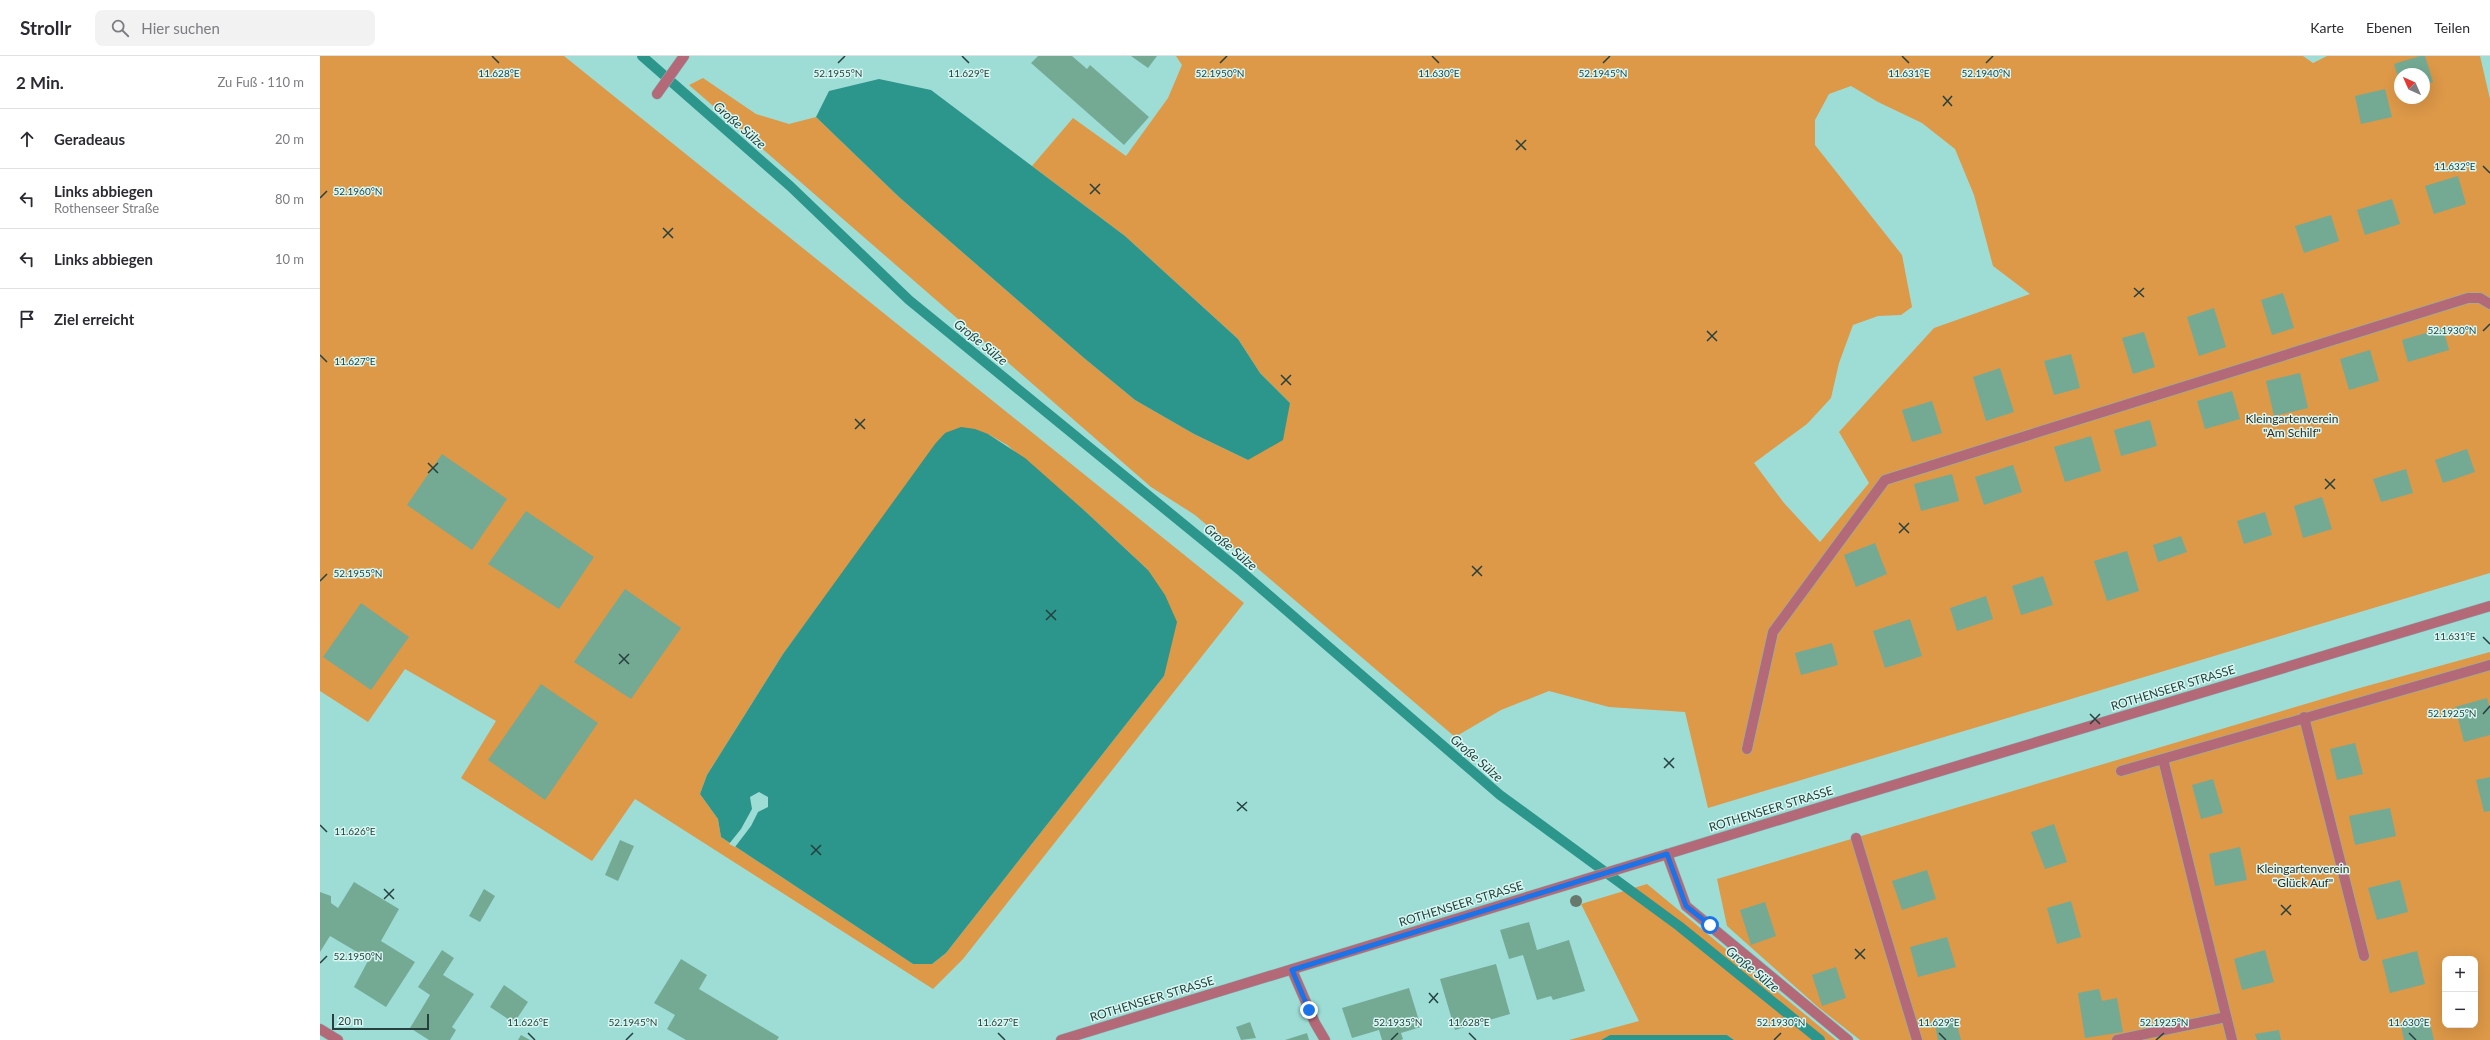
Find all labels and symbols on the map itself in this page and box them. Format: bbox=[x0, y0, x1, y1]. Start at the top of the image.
text: 11.628°E bbox=[478, 67, 520, 79]
text: 52.1955°N bbox=[814, 67, 862, 79]
text: 11.629°E bbox=[948, 67, 990, 79]
text: 52.1950°N bbox=[1196, 67, 1244, 79]
text: 11.630°E bbox=[1418, 67, 1460, 79]
text: 52.1945°N bbox=[1579, 67, 1627, 79]
text: 11.631°E bbox=[1888, 67, 1930, 79]
text: 52.1940°N bbox=[1962, 67, 2010, 79]
north arrow bbox=[2394, 68, 2430, 104]
water label: Große Sülze bbox=[711, 98, 769, 152]
text: 11.632°E bbox=[2434, 160, 2476, 172]
text: 52.1960°N bbox=[334, 185, 382, 197]
water label: Große Sülze bbox=[951, 316, 1011, 368]
text: 52.1930°N bbox=[2428, 324, 2476, 336]
text: 11.627°E bbox=[334, 355, 376, 367]
park label: Kleingartenverein "Am Schilf" bbox=[2246, 411, 2338, 440]
water label: Große Sülze bbox=[1201, 520, 1261, 574]
text: 52.1955°N bbox=[334, 567, 382, 579]
text: 11.631°E bbox=[2434, 630, 2476, 642]
street label: ROTHENSEER STRASSE bbox=[2109, 661, 2237, 714]
text: 52.1925°N bbox=[2428, 707, 2476, 719]
water label: Große Sülze bbox=[1448, 731, 1506, 785]
street label: ROTHENSEER STRASSE bbox=[1707, 782, 1835, 835]
text: 11.626°E bbox=[334, 825, 376, 837]
park label: Kleingartenverein "Glück Auf" bbox=[2257, 861, 2349, 890]
street label: ROTHENSEER STRASSE bbox=[1397, 877, 1525, 930]
route start bbox=[1701, 916, 1719, 934]
water label: Große Sülze bbox=[1723, 943, 1783, 995]
text: 52.1950°N bbox=[334, 950, 382, 962]
street label: ROTHENSEER STRASSE bbox=[1088, 972, 1216, 1025]
route end bbox=[1300, 1001, 1318, 1019]
scale bar bbox=[332, 1012, 429, 1031]
text: 11.626°E bbox=[507, 1016, 549, 1028]
text: 52.1945°N bbox=[609, 1016, 657, 1028]
text: 11.627°E bbox=[977, 1016, 1019, 1028]
text: 52.1935°N bbox=[1374, 1016, 1422, 1028]
text: 11.628°E bbox=[1448, 1016, 1490, 1028]
text: 52.1930°N bbox=[1757, 1016, 1805, 1028]
text: 11.629°E bbox=[1918, 1016, 1960, 1028]
text: 52.1925°N bbox=[2140, 1016, 2188, 1028]
text: 11.630°E bbox=[2388, 1016, 2430, 1028]

